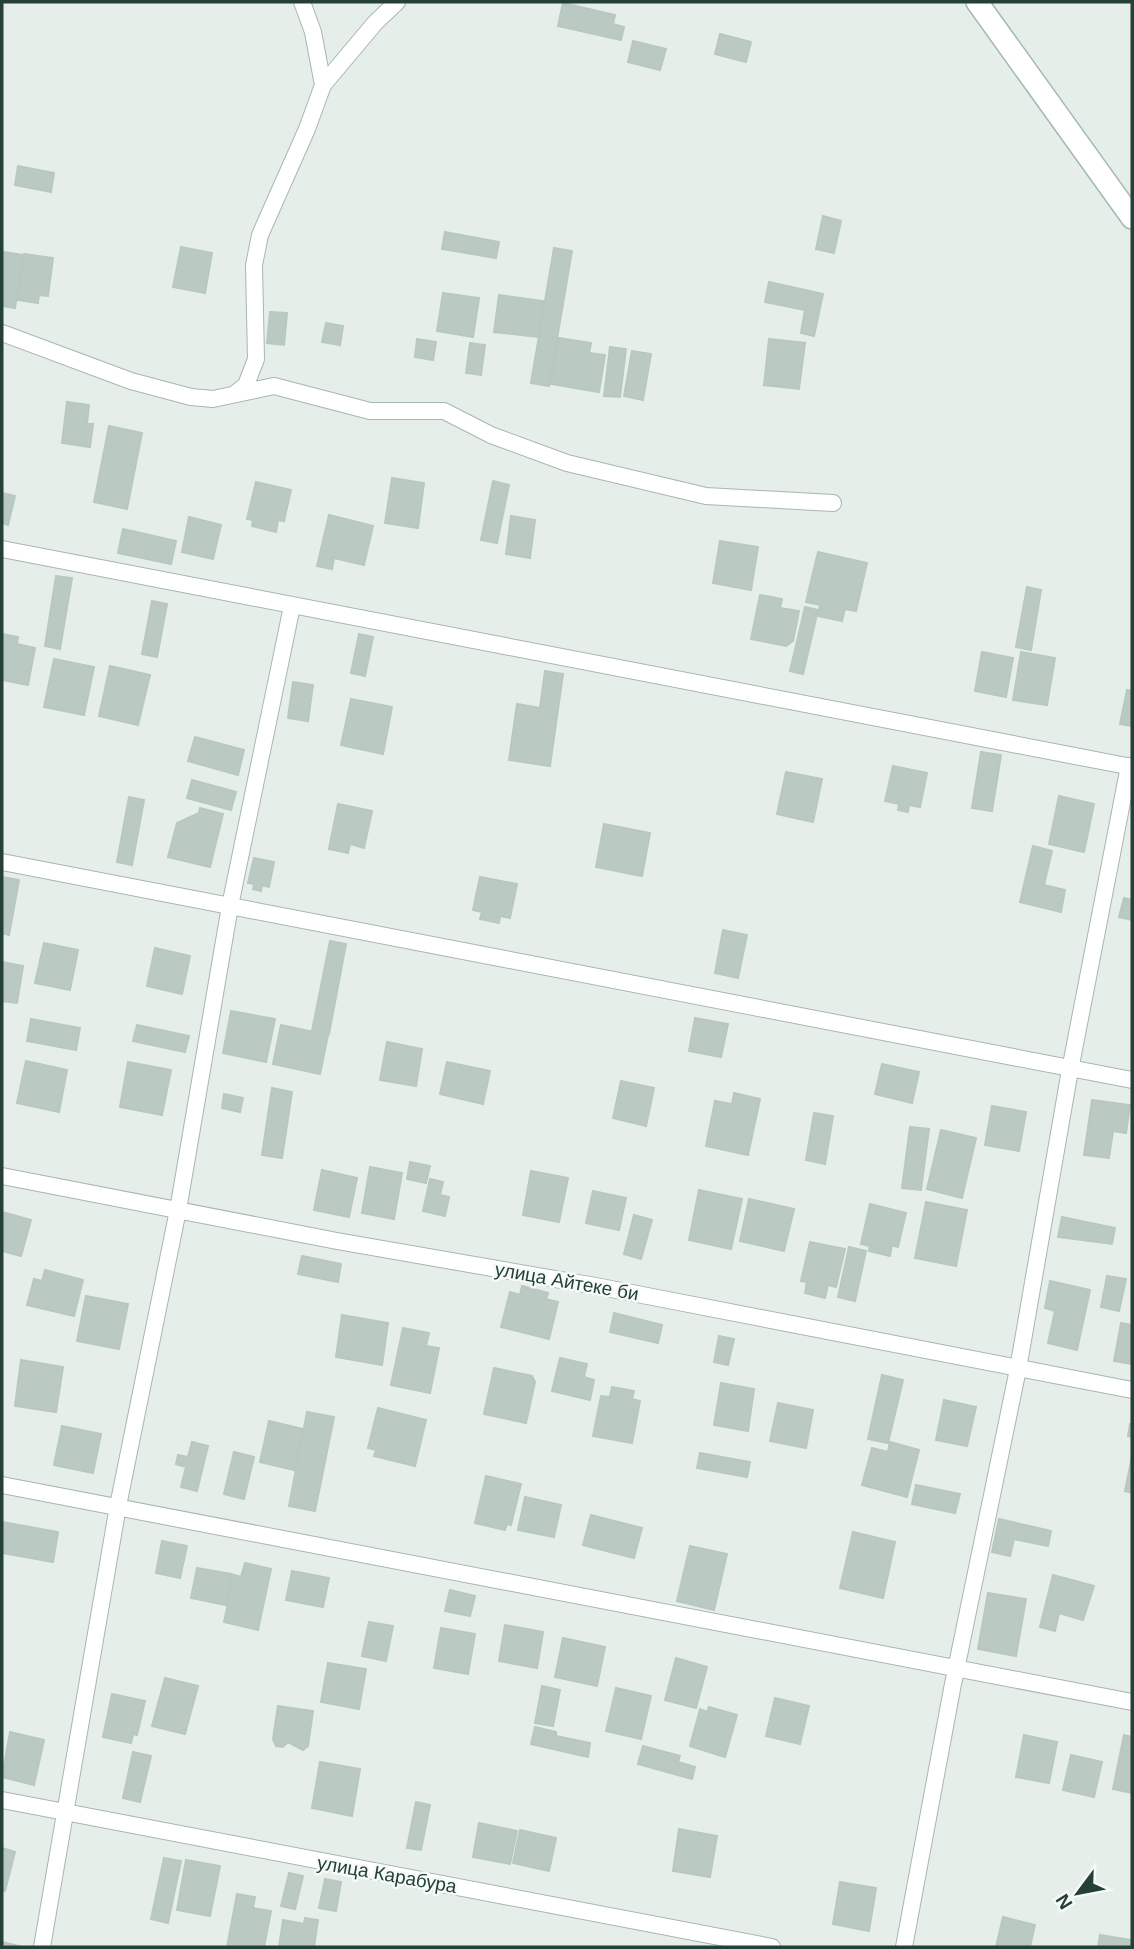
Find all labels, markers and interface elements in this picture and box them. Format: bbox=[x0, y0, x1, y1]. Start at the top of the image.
street label: улица Айтеке би bbox=[493, 1258, 640, 1304]
street label: улица Карабура bbox=[316, 1852, 459, 1897]
north arrow bbox=[1043, 1858, 1113, 1928]
text: N bbox=[1051, 1890, 1077, 1913]

